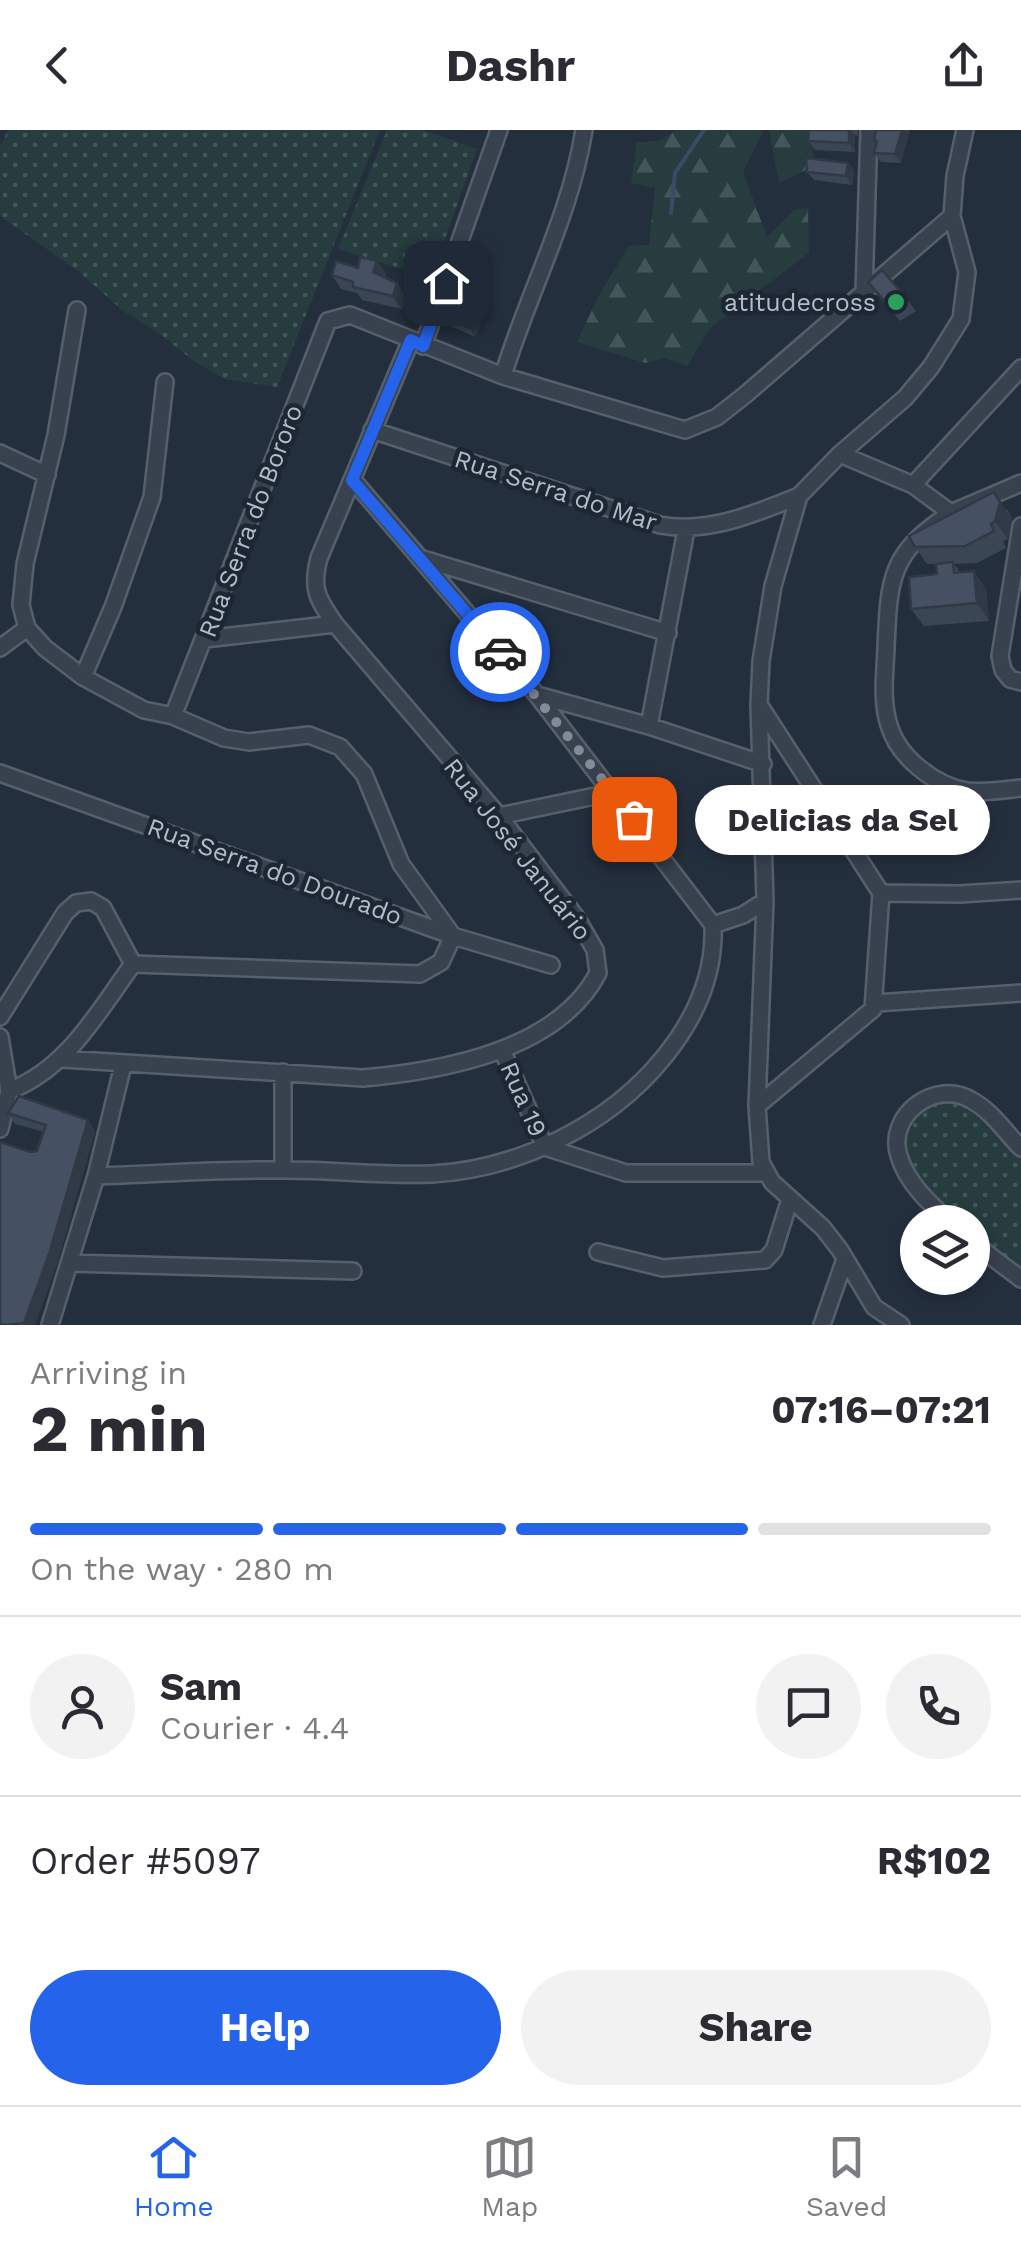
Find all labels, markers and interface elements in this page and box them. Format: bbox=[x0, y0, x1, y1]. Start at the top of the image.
icon: back bbox=[30, 38, 85, 93]
icon: share bbox=[936, 38, 991, 93]
text: Dashr bbox=[446, 39, 575, 92]
pin bbox=[404, 241, 489, 326]
icon: home bbox=[419, 256, 474, 311]
place label: atitudecross bbox=[724, 288, 876, 317]
marker: atitudecross bbox=[885, 291, 907, 313]
street label: Rua Serra do Bororo bbox=[193, 401, 308, 641]
street label: Rua Serra do Mar bbox=[451, 444, 661, 537]
courier bbox=[450, 602, 550, 702]
icon: car bbox=[473, 625, 528, 680]
street label: Rua José Januário bbox=[438, 753, 598, 946]
pin bbox=[592, 777, 677, 862]
callout: Delicias da Sel bbox=[694, 784, 989, 854]
icon: bag bbox=[607, 792, 662, 847]
text: Delicias da Sel bbox=[727, 801, 958, 839]
street label: Rua Serra do Dourado bbox=[144, 812, 406, 931]
street label: Rua 19 bbox=[494, 1057, 553, 1141]
map controls bbox=[900, 1205, 990, 1295]
button: layers bbox=[900, 1205, 990, 1295]
text: Arriving in bbox=[30, 1354, 187, 1392]
text: 07:16–07:21 bbox=[771, 1388, 991, 1432]
text: 2 min bbox=[30, 1391, 208, 1467]
text: On the way · 280 m bbox=[30, 1550, 334, 1588]
button: person bbox=[30, 1654, 135, 1759]
button: chat bbox=[756, 1654, 861, 1759]
button: phone bbox=[886, 1654, 991, 1759]
text: Sam bbox=[160, 1665, 242, 1709]
text: Courier · 4.4 bbox=[160, 1709, 349, 1747]
text: Order #5097 bbox=[30, 1839, 261, 1883]
text: R$102 bbox=[877, 1839, 991, 1883]
button: Help bbox=[30, 1970, 501, 2085]
button: Share bbox=[521, 1970, 991, 2085]
tab: Home bbox=[134, 2130, 214, 2223]
tab: Map bbox=[481, 2130, 538, 2223]
tab: Saved bbox=[806, 2130, 887, 2223]

